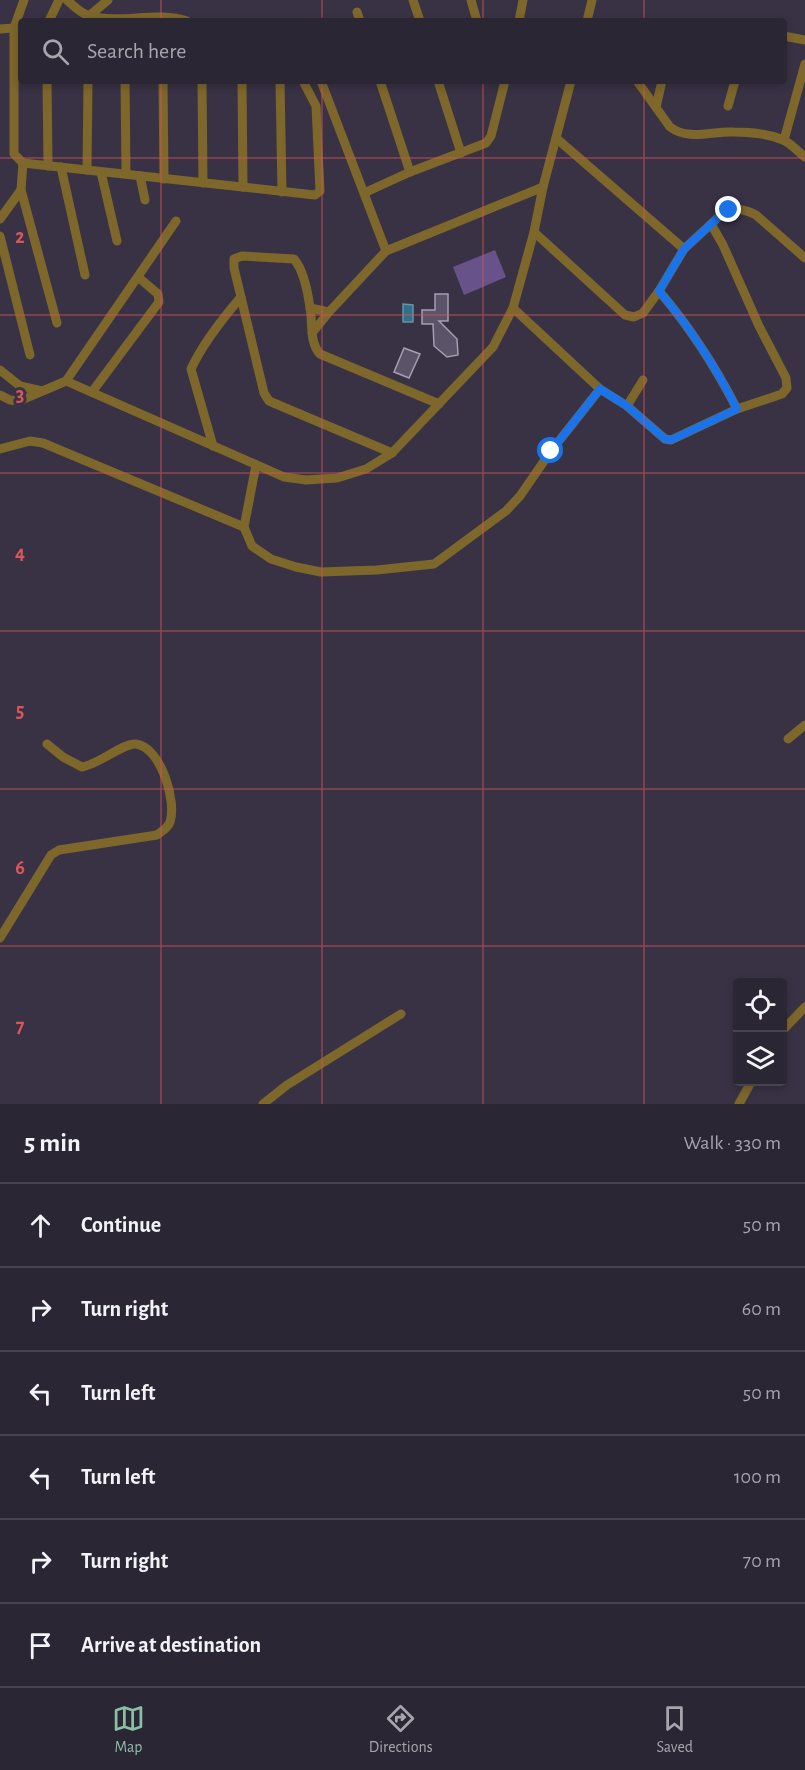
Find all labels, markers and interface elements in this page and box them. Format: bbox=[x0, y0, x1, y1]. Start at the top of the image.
search box bbox=[18, 18, 787, 84]
icon: search bbox=[39, 35, 72, 68]
text: Search here bbox=[87, 40, 186, 62]
route end bbox=[715, 196, 741, 222]
text: 2 bbox=[15, 227, 25, 247]
text: 3 bbox=[16, 385, 24, 405]
route start bbox=[537, 437, 563, 463]
text: 4 bbox=[15, 543, 25, 563]
text: 5 bbox=[16, 701, 24, 721]
text: 6 bbox=[15, 858, 25, 878]
map controls bbox=[733, 978, 787, 1086]
button: locate bbox=[733, 978, 787, 1032]
text: 7 bbox=[16, 1016, 25, 1036]
button: layers bbox=[733, 1032, 787, 1086]
text: 5 min bbox=[24, 1130, 81, 1156]
text: Walk · 330 m bbox=[683, 1133, 781, 1153]
icon: ahead bbox=[24, 1209, 57, 1242]
text: Continue bbox=[81, 1214, 161, 1236]
text: 50 m bbox=[743, 1215, 781, 1235]
icon: right bbox=[24, 1293, 57, 1326]
text: Turn right bbox=[81, 1298, 168, 1320]
text: 60 m bbox=[742, 1299, 781, 1319]
icon: left bbox=[24, 1377, 57, 1410]
text: Turn left bbox=[81, 1382, 155, 1404]
text: 50 m bbox=[743, 1383, 781, 1403]
icon: left bbox=[24, 1461, 57, 1494]
text: Turn left bbox=[81, 1466, 155, 1488]
text: 100 m bbox=[734, 1467, 781, 1487]
icon: right bbox=[24, 1545, 57, 1578]
text: Turn right bbox=[81, 1550, 168, 1572]
text: 70 m bbox=[743, 1551, 781, 1571]
icon: arrive bbox=[24, 1629, 57, 1662]
text: Arrive at destination bbox=[81, 1634, 261, 1656]
tab: Map bbox=[112, 1702, 145, 1757]
tab: Directions bbox=[369, 1702, 433, 1757]
tab: Saved bbox=[656, 1702, 693, 1757]

